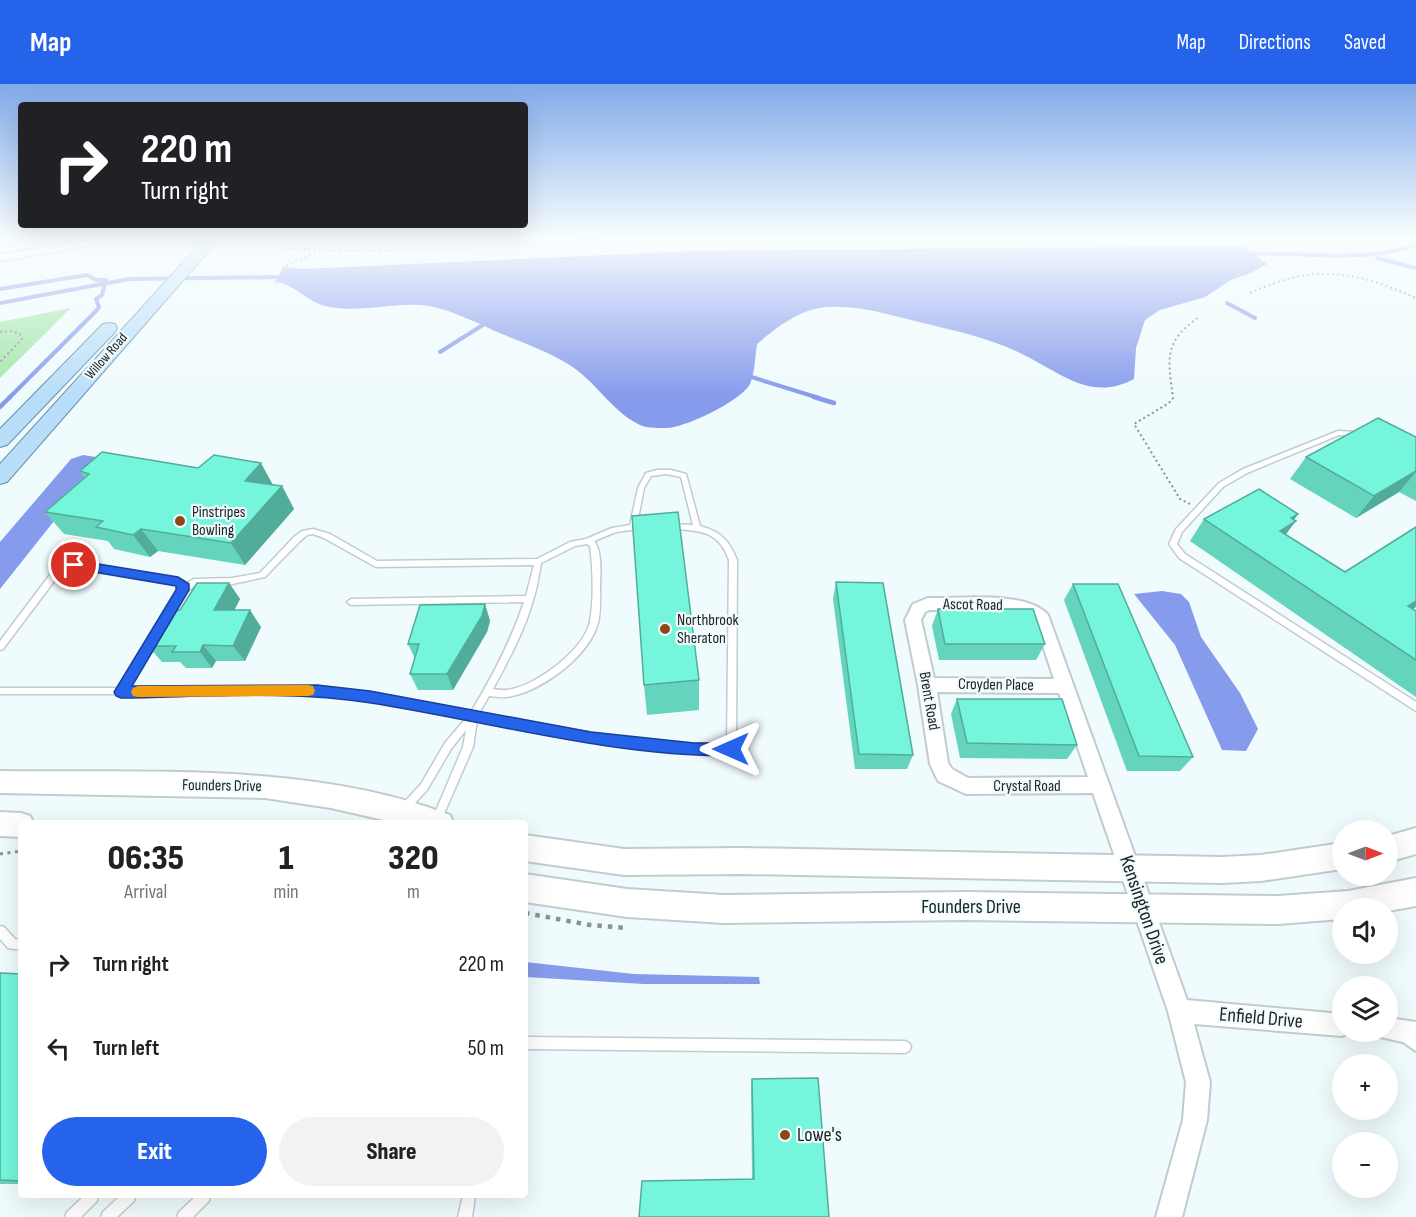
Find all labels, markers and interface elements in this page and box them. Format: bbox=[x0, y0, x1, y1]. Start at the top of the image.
text: Map bbox=[30, 26, 71, 59]
text: Map bbox=[1176, 30, 1206, 55]
text: Directions bbox=[1239, 30, 1311, 55]
text: Saved bbox=[1344, 30, 1386, 55]
text: 220 m bbox=[141, 124, 232, 175]
icon: right bbox=[42, 126, 120, 204]
text: Turn right bbox=[141, 175, 228, 207]
street label: Willow Road bbox=[81, 329, 131, 383]
place label: Pinstripes Bowling bbox=[192, 503, 246, 540]
marker: Pinstripes Bowling bbox=[173, 514, 187, 528]
pin bbox=[48, 539, 99, 590]
icon: arrive bbox=[57, 548, 90, 581]
street label: Ascot Road bbox=[942, 595, 1003, 615]
place label: Northbrook Sheraton bbox=[677, 611, 739, 648]
marker: Northbrook Sheraton bbox=[658, 622, 672, 636]
street label: Brent Road bbox=[915, 670, 943, 732]
street label: Croyden Place bbox=[958, 675, 1034, 695]
position arrow bbox=[699, 717, 763, 781]
street label: Founders Drive bbox=[182, 776, 262, 796]
street label: Crystal Road bbox=[993, 777, 1061, 796]
north arrow bbox=[1332, 820, 1398, 886]
map controls bbox=[1332, 820, 1398, 1198]
text: 06:35 bbox=[107, 837, 184, 880]
text: 1 bbox=[279, 837, 294, 880]
text: 320 bbox=[388, 837, 439, 880]
street label: Kensington Drive bbox=[1114, 852, 1174, 968]
text: Arrival bbox=[124, 880, 167, 904]
text: min bbox=[274, 880, 299, 904]
text: m bbox=[407, 880, 420, 904]
street label: Founders Drive bbox=[921, 895, 1021, 919]
button: sound bbox=[1332, 898, 1398, 964]
icon: right bbox=[42, 948, 75, 981]
text: Turn right bbox=[93, 951, 169, 978]
text: 220 m bbox=[458, 951, 504, 978]
button: layers bbox=[1332, 976, 1398, 1042]
street label: Enfield Drive bbox=[1218, 1002, 1304, 1034]
icon: left bbox=[42, 1032, 75, 1065]
text: Turn left bbox=[93, 1035, 159, 1062]
text: 50 m bbox=[468, 1035, 504, 1062]
button: + bbox=[1332, 1054, 1398, 1120]
button: Exit bbox=[42, 1117, 267, 1186]
button: Share bbox=[279, 1117, 504, 1186]
place label: Lowe's bbox=[797, 1123, 842, 1147]
marker: Lowe's bbox=[778, 1128, 792, 1142]
button: − bbox=[1332, 1132, 1398, 1198]

